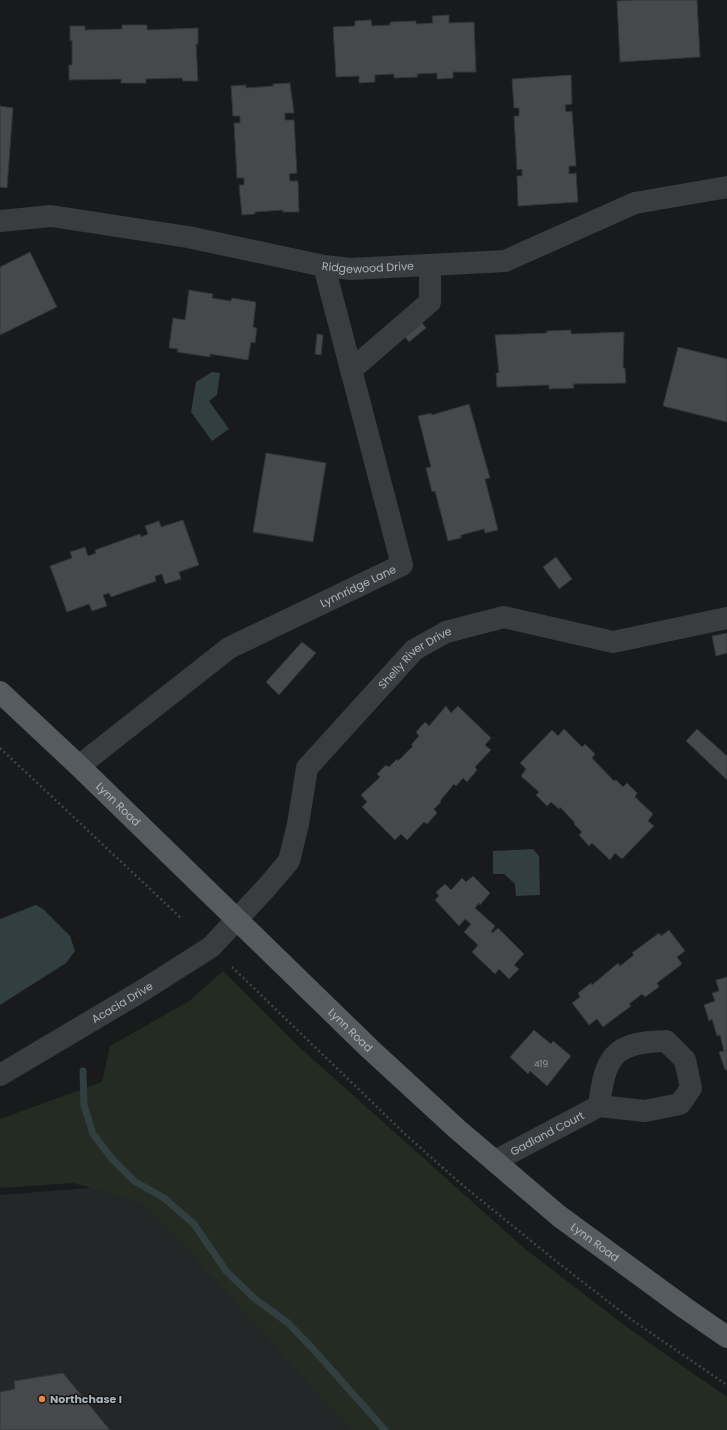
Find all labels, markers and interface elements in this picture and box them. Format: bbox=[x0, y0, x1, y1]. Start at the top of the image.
street label: Ridgewood Drive bbox=[321, 258, 415, 277]
street label: Lynnridge Lane bbox=[317, 561, 399, 611]
street label: Shelly River Drive bbox=[374, 623, 453, 692]
street label: Lynn Road bbox=[92, 779, 144, 830]
street label: Acacia Drive bbox=[88, 978, 156, 1027]
street label: Lynn Road bbox=[325, 1005, 376, 1056]
house number: 419 bbox=[534, 1058, 548, 1070]
street label: Gadland Court bbox=[507, 1107, 587, 1160]
street label: Lynn Road bbox=[567, 1219, 623, 1265]
place label: Northchase I bbox=[50, 1391, 122, 1407]
marker: Northchase I bbox=[37, 1394, 47, 1404]

